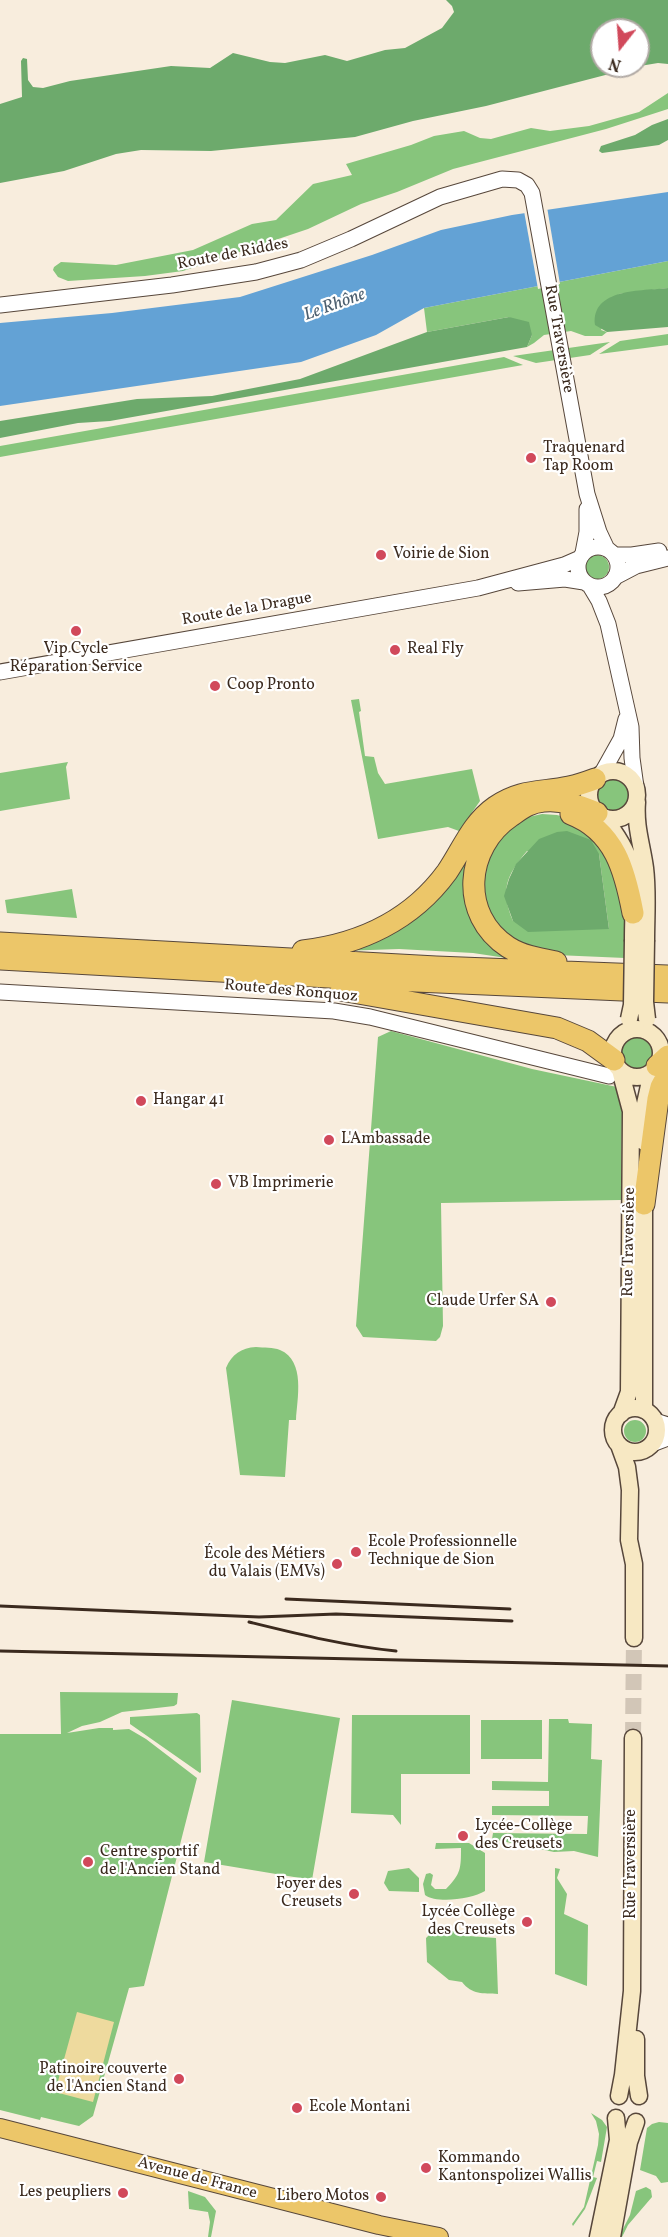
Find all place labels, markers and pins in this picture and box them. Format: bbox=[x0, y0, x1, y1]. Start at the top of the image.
place label: Traquenard Tap Room bbox=[543, 439, 625, 477]
marker: Traquenard Tap Room bbox=[524, 451, 538, 465]
place label: Voirie de Sion bbox=[393, 545, 490, 565]
marker: Voirie de Sion bbox=[374, 548, 388, 562]
marker: Vip Cycle Réparation Service bbox=[69, 624, 83, 638]
place label: Vip Cycle Réparation Service bbox=[10, 640, 142, 678]
place label: Real Fly bbox=[407, 640, 464, 660]
marker: Real Fly bbox=[388, 643, 402, 657]
place label: Coop Pronto bbox=[227, 676, 315, 696]
marker: Coop Pronto bbox=[208, 679, 222, 693]
place label: Hangar 41 bbox=[153, 1091, 224, 1111]
marker: Hangar 41 bbox=[134, 1094, 148, 1108]
place label: L'Ambassade bbox=[341, 1130, 430, 1150]
marker: L'Ambassade bbox=[322, 1133, 336, 1147]
place label: VB Imprimerie bbox=[228, 1174, 334, 1194]
marker: VB Imprimerie bbox=[209, 1177, 223, 1191]
place label: Claude Urfer SA bbox=[426, 1292, 539, 1312]
marker: Claude Urfer SA bbox=[544, 1295, 558, 1309]
place label: Ecole Professionnelle Technique de Sion bbox=[368, 1533, 517, 1571]
place label: École des Métiers du Valais (EMVs) bbox=[204, 1545, 325, 1583]
marker: Ecole Professionnelle Technique de Sion bbox=[349, 1545, 363, 1559]
marker: École des Métiers du Valais (EMVs) bbox=[330, 1557, 344, 1571]
place label: Lycée-Collège des Creusets bbox=[475, 1817, 572, 1855]
marker: Lycée-Collège des Creusets bbox=[456, 1829, 470, 1843]
place label: Centre sportif de l'Ancien Stand bbox=[100, 1843, 220, 1881]
marker: Centre sportif de l'Ancien Stand bbox=[81, 1855, 95, 1869]
place label: Foyer des Creusets bbox=[276, 1875, 342, 1913]
marker: Foyer des Creusets bbox=[347, 1887, 361, 1901]
place label: Lycée Collège des Creusets bbox=[421, 1903, 515, 1941]
marker: Lycée Collège des Creusets bbox=[520, 1915, 534, 1929]
place label: Patinoire couverte de l'Ancien Stand bbox=[39, 2060, 167, 2098]
marker: Patinoire couverte de l'Ancien Stand bbox=[172, 2072, 186, 2086]
place label: Ecole Montani bbox=[309, 2098, 410, 2118]
marker: Ecole Montani bbox=[290, 2101, 304, 2115]
place label: Kommando Kantonspolizei Wallis bbox=[438, 2149, 592, 2187]
marker: Kommando Kantonspolizei Wallis bbox=[419, 2161, 433, 2175]
place label: Les peupliers bbox=[19, 2183, 111, 2203]
marker: Les peupliers bbox=[116, 2186, 130, 2200]
place label: Libero Motos bbox=[277, 2187, 369, 2207]
marker: Libero Motos bbox=[374, 2190, 388, 2204]

